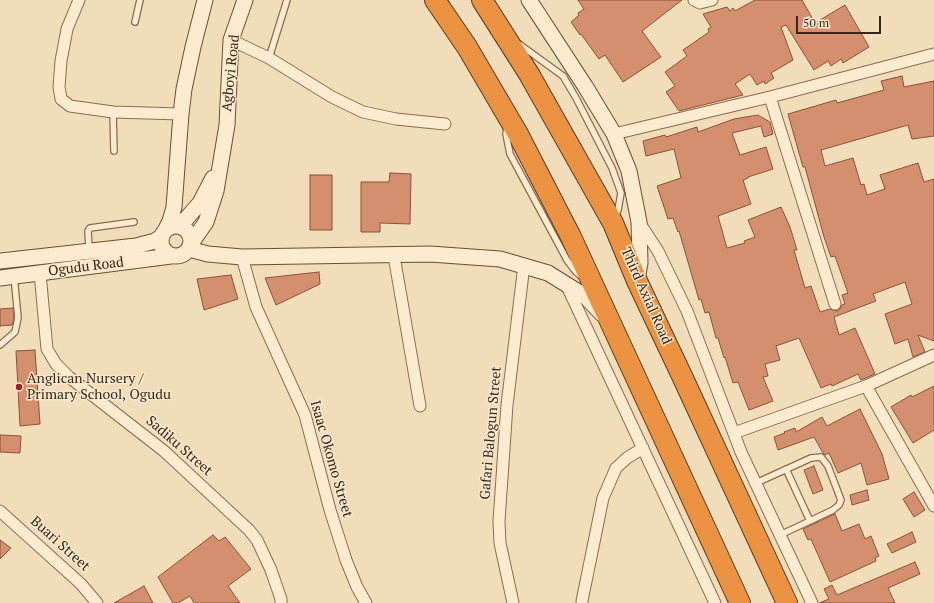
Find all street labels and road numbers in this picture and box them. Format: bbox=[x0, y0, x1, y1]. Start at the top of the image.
street label: Agboyi Road bbox=[219, 34, 243, 112]
street label: Third Axial Road bbox=[617, 245, 675, 347]
street label: Ogudu Road bbox=[47, 254, 125, 280]
street label: Gafari Balogun Street bbox=[477, 366, 505, 500]
street label: Isaac Okomo Street bbox=[306, 399, 356, 519]
street label: Sadiku Street bbox=[142, 413, 216, 479]
street label: Buari Street bbox=[27, 513, 93, 575]

